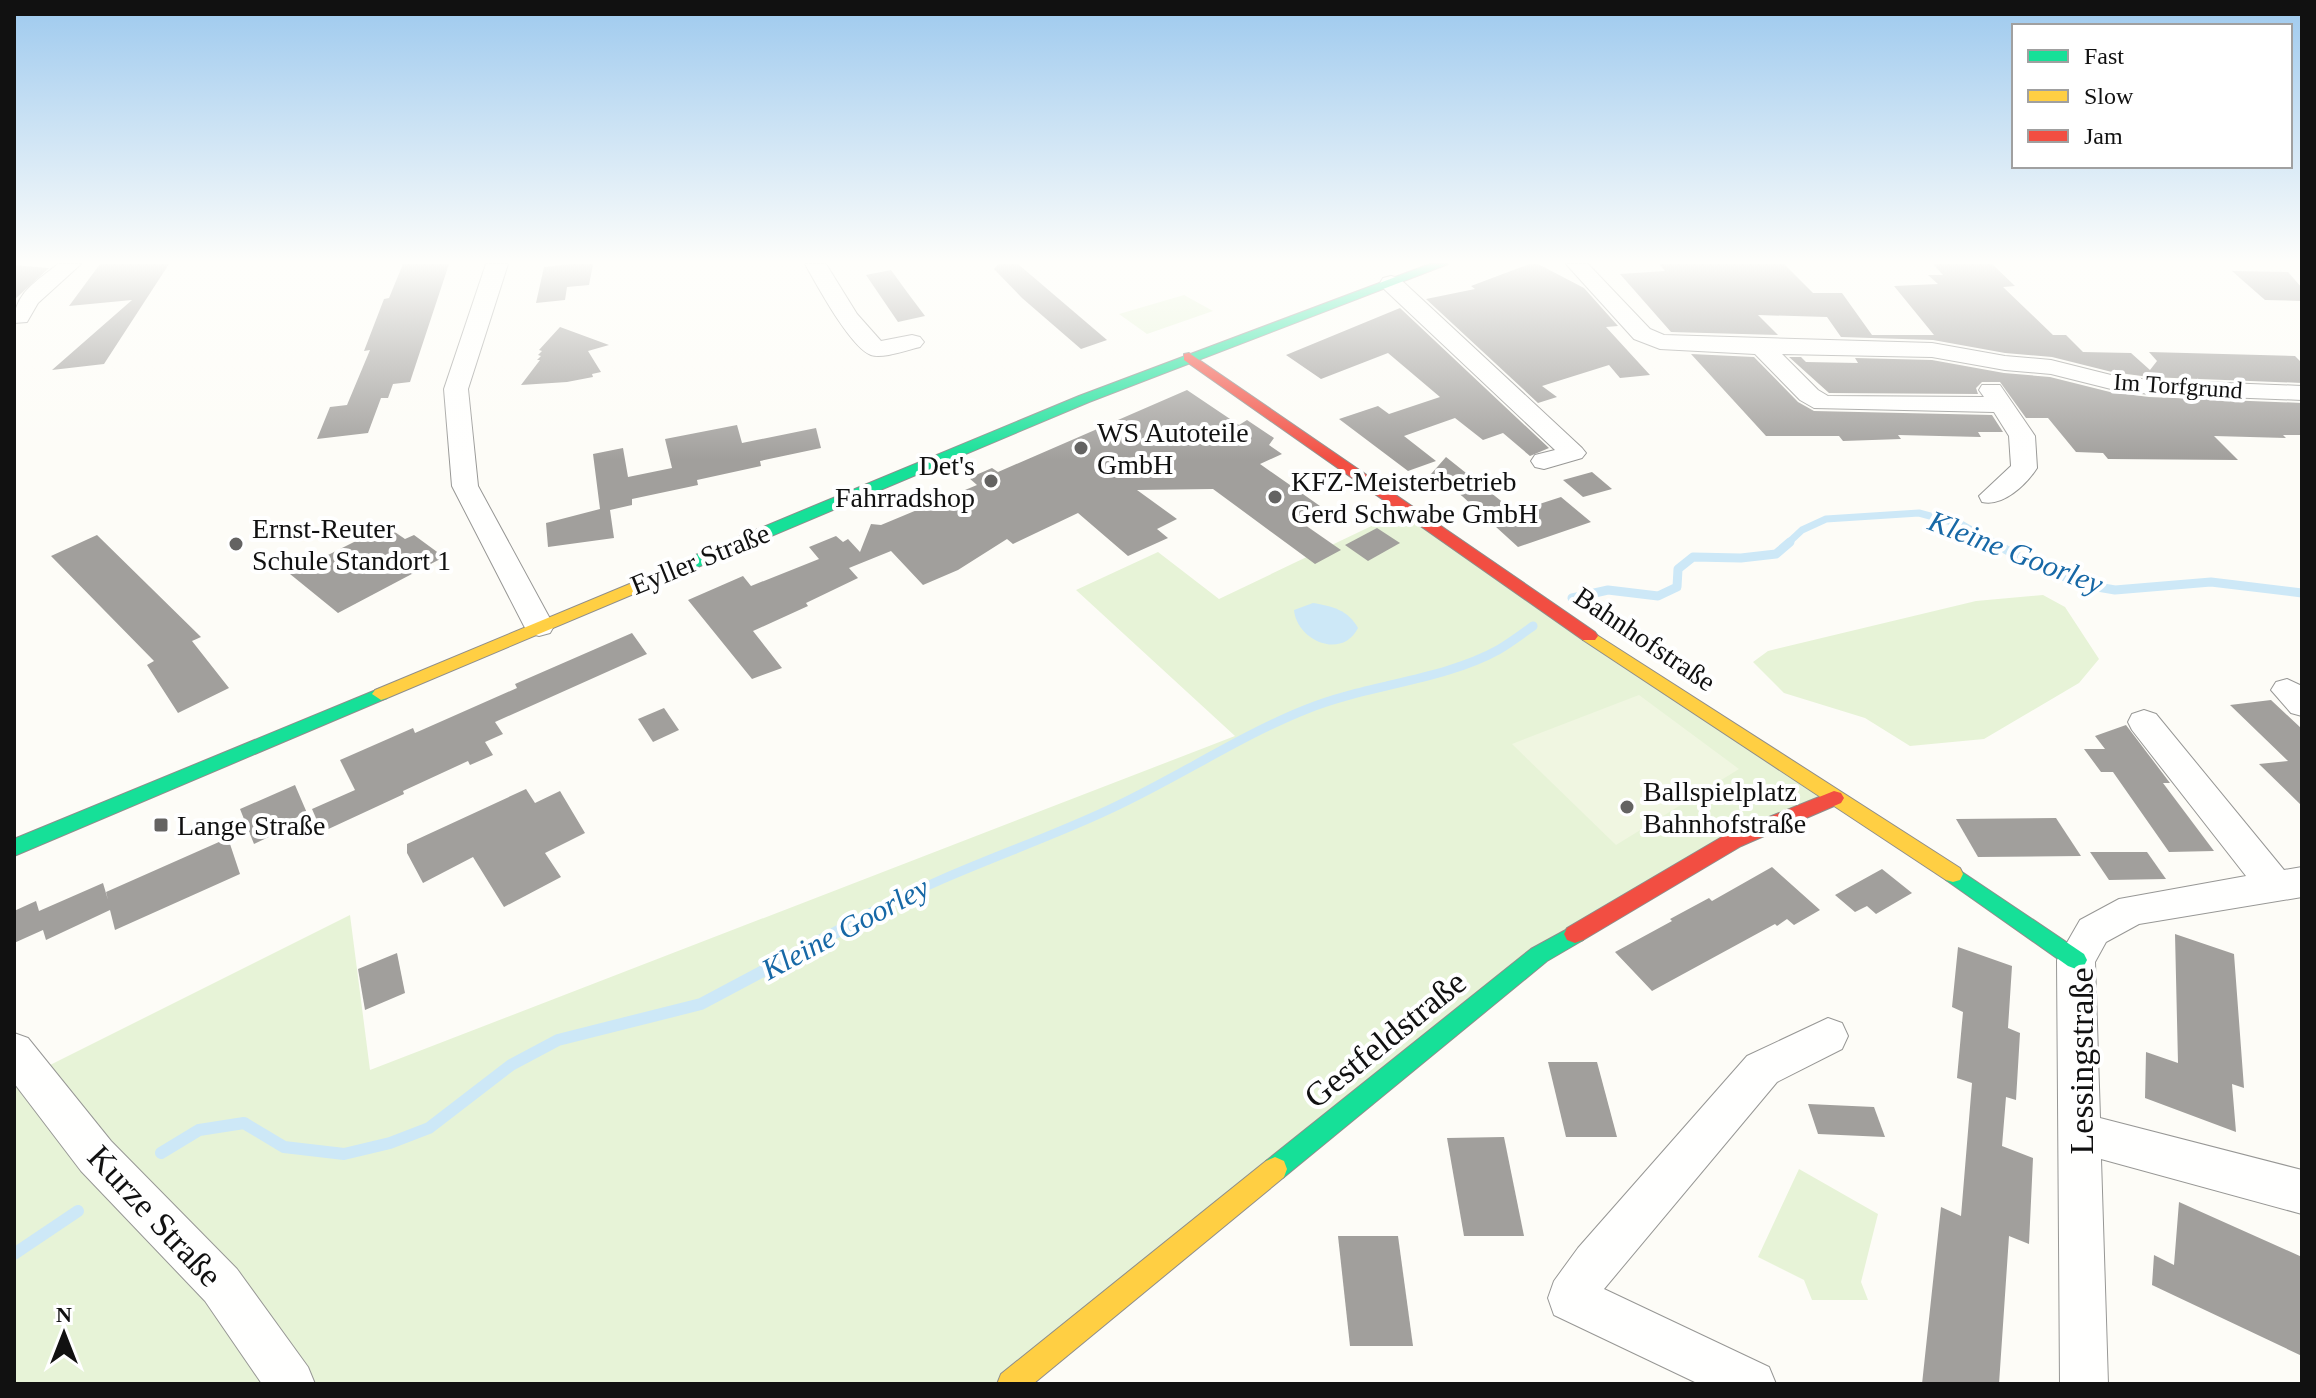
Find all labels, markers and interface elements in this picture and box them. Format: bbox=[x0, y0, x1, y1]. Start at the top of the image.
legend bbox=[2012, 24, 2292, 168]
text: Fast bbox=[2084, 43, 2124, 69]
text: Slow bbox=[2084, 83, 2134, 109]
text: Jam bbox=[2084, 123, 2123, 149]
street label: Im Torfgrund bbox=[2113, 369, 2243, 403]
place label: WS Autoteile GmbH bbox=[1097, 417, 1249, 480]
marker: WS Autoteile GmbH bbox=[1072, 439, 1090, 457]
place label: Det's Fahrradshop bbox=[835, 450, 975, 513]
place label: KFZ-Meisterbetrieb Gerd Schwabe GmbH bbox=[1291, 466, 1538, 529]
marker: Det's Fahrradshop bbox=[982, 472, 1000, 490]
marker: KFZ-Meisterbetrieb Gerd Schwabe GmbH bbox=[1266, 488, 1284, 506]
water label: Kleine Goorley bbox=[1923, 503, 2108, 601]
place label: Ernst-Reuter Schule Standort 1 bbox=[252, 513, 451, 576]
street label: Eyller Straße bbox=[626, 517, 774, 601]
marker: Ernst-Reuter Schule Standort 1 bbox=[227, 535, 245, 553]
street label: Bahnhofstraße bbox=[1569, 580, 1721, 698]
place label: Ballspielplatz Bahnhofstraße bbox=[1643, 776, 1806, 839]
marker: Ballspielplatz Bahnhofstraße bbox=[1618, 798, 1636, 816]
place label: Lange Straße bbox=[177, 810, 326, 841]
marker: Lange Straße bbox=[152, 816, 170, 834]
water label: Kleine Goorley bbox=[755, 870, 935, 986]
street label: Gestfeldstraße bbox=[1297, 963, 1473, 1115]
street label: Lessingstraße bbox=[2063, 968, 2100, 1154]
street label: Kurze Straße bbox=[81, 1138, 229, 1294]
north arrow bbox=[24, 1294, 104, 1374]
text: N bbox=[56, 1302, 72, 1327]

